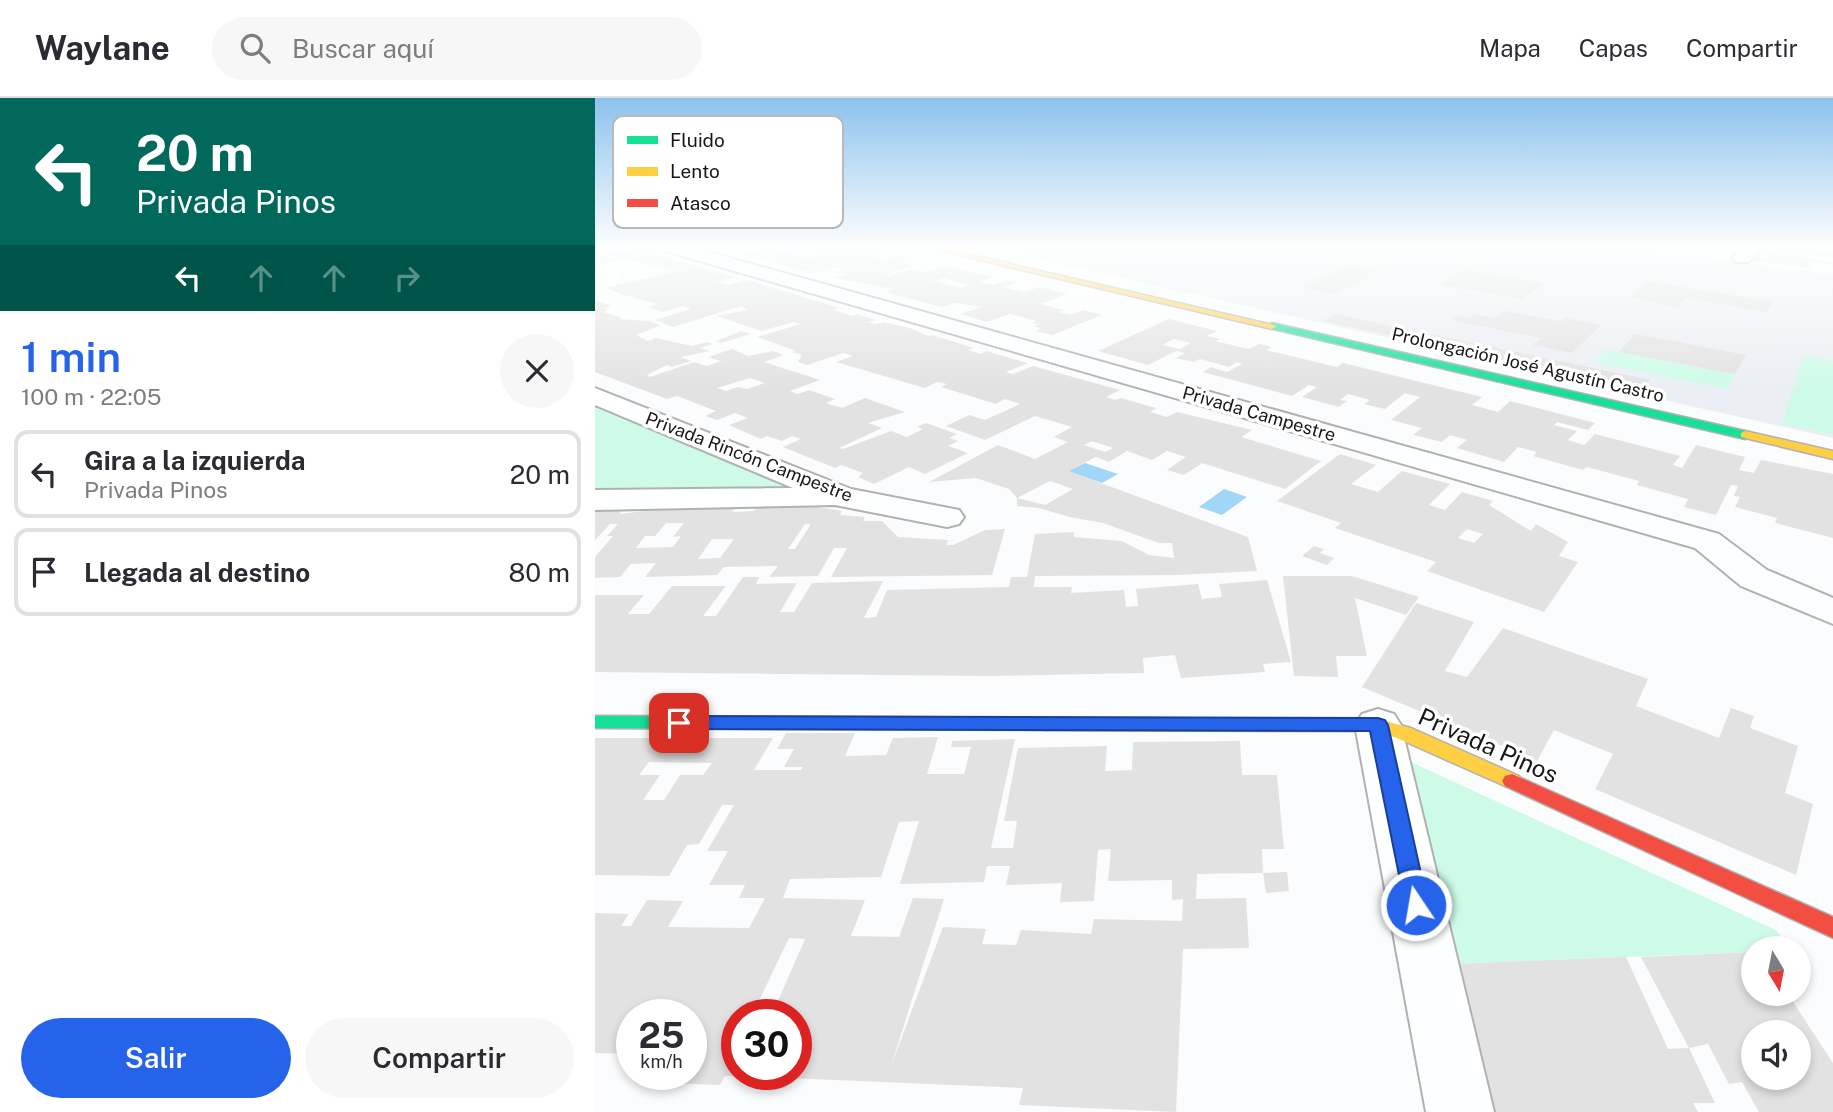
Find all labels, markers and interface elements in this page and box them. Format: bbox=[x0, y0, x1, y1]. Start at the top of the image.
search box bbox=[212, 17, 702, 80]
text: Waylane bbox=[35, 29, 170, 67]
icon: search bbox=[236, 29, 274, 67]
text: Buscar aquí bbox=[292, 33, 434, 64]
text: Mapa bbox=[1479, 34, 1541, 62]
text: Capas bbox=[1579, 34, 1648, 62]
text: Compartir bbox=[1686, 34, 1798, 62]
legend bbox=[613, 116, 843, 228]
text: 20 m bbox=[136, 124, 254, 182]
icon: left bbox=[21, 126, 112, 217]
text: Fluido bbox=[670, 129, 725, 151]
text: Lento bbox=[670, 160, 720, 182]
text: Privada Pinos bbox=[136, 183, 336, 220]
text: Atasco bbox=[670, 192, 731, 214]
icon: left bbox=[169, 259, 207, 297]
icon: ahead bbox=[242, 259, 280, 297]
icon: ahead bbox=[315, 259, 353, 297]
icon: right bbox=[388, 259, 426, 297]
street label: Prolongación José Agustín Castro bbox=[1390, 323, 1666, 406]
text: 1 min bbox=[21, 332, 121, 381]
button: close bbox=[500, 334, 574, 408]
street label: Privada Campestre bbox=[1180, 382, 1338, 445]
text: 100 m · 22:05 bbox=[21, 383, 162, 410]
street label: Privada Rincón Campestre bbox=[643, 407, 856, 506]
text: Gira a la izquierda bbox=[84, 445, 306, 476]
icon: left bbox=[25, 455, 63, 493]
text: 20 m bbox=[510, 459, 570, 490]
text: Privada Pinos bbox=[84, 476, 228, 503]
icon: arrive bbox=[25, 553, 63, 591]
text: Llegada al destino bbox=[84, 557, 310, 588]
text: 80 m bbox=[509, 557, 570, 588]
pin bbox=[649, 693, 709, 753]
street label: Privada Pinos bbox=[1414, 702, 1563, 788]
icon: arrive bbox=[660, 704, 698, 742]
position arrow bbox=[1379, 868, 1453, 942]
north arrow bbox=[1741, 936, 1811, 1006]
map controls bbox=[1741, 936, 1811, 1090]
speed limit sign: 30 bbox=[721, 999, 812, 1090]
text: 25 bbox=[639, 1015, 684, 1056]
button: Salir bbox=[21, 1018, 291, 1098]
button: Compartir bbox=[305, 1018, 574, 1098]
button: sound bbox=[1741, 1020, 1811, 1090]
text: km/h bbox=[640, 1051, 683, 1072]

